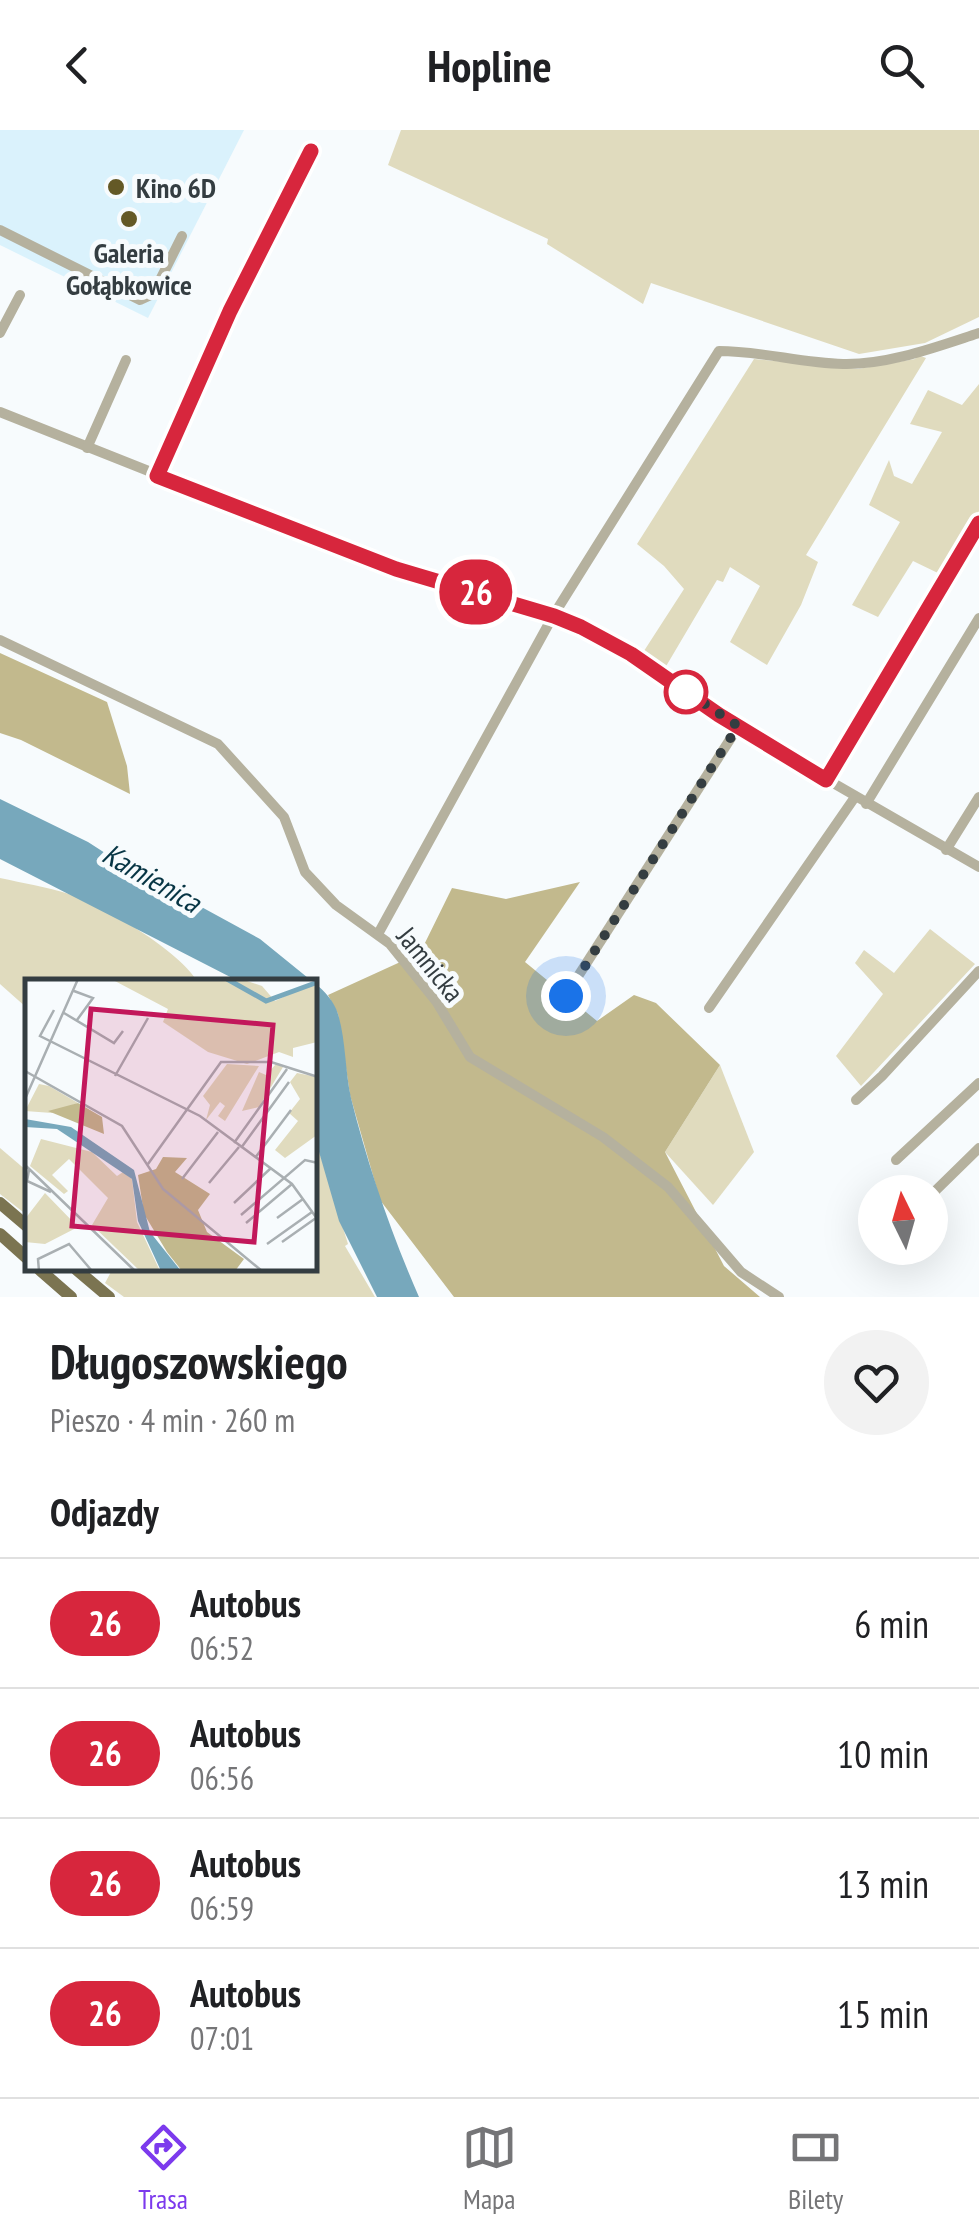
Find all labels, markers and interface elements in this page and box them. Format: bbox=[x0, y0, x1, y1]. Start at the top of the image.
text: Hopline bbox=[427, 36, 552, 94]
icon: back bbox=[50, 38, 105, 93]
icon: search bbox=[874, 38, 929, 93]
place label: Kino 6D bbox=[136, 169, 216, 206]
marker: Kino 6D bbox=[105, 176, 127, 198]
marker: Galeria Gołąbkowice bbox=[118, 208, 140, 230]
place label: Galeria Gołąbkowice bbox=[66, 234, 192, 303]
line badge: 26 bbox=[431, 560, 521, 624]
text: 26 bbox=[459, 569, 493, 615]
unlabelled marker bbox=[665, 671, 707, 713]
water label: Kamienica bbox=[96, 833, 210, 922]
street label: Jamnicka bbox=[389, 918, 473, 1009]
your location bbox=[541, 971, 591, 1021]
inset map bbox=[25, 979, 318, 1272]
north arrow bbox=[858, 1175, 948, 1265]
map controls bbox=[858, 1175, 948, 1265]
text: Długoszowskiego bbox=[50, 1330, 348, 1392]
button: heart bbox=[824, 1330, 929, 1435]
text: Pieszo · 4 min · 260 m bbox=[50, 1399, 295, 1441]
text: Odjazdy bbox=[50, 1487, 159, 1536]
text: Autobus bbox=[190, 1578, 301, 1627]
text: 6 min bbox=[854, 1599, 929, 1648]
text: 26 bbox=[88, 1600, 122, 1646]
text: 06:52 bbox=[190, 1627, 254, 1669]
text: Autobus bbox=[190, 1708, 301, 1757]
text: 10 min bbox=[837, 1729, 929, 1778]
text: 26 bbox=[88, 1730, 122, 1776]
text: 06:56 bbox=[190, 1757, 254, 1799]
text: Autobus bbox=[190, 1838, 301, 1887]
text: 13 min bbox=[837, 1859, 929, 1908]
text: 26 bbox=[88, 1860, 122, 1906]
text: 06:59 bbox=[190, 1887, 254, 1929]
text: Autobus bbox=[190, 1968, 301, 2017]
text: 15 min bbox=[837, 1989, 929, 2038]
text: 26 bbox=[88, 1990, 122, 2036]
text: 07:01 bbox=[190, 2017, 254, 2059]
tab: Trasa bbox=[136, 2120, 191, 2217]
tab: Mapa bbox=[462, 2120, 517, 2217]
tab: Bilety bbox=[788, 2120, 843, 2217]

